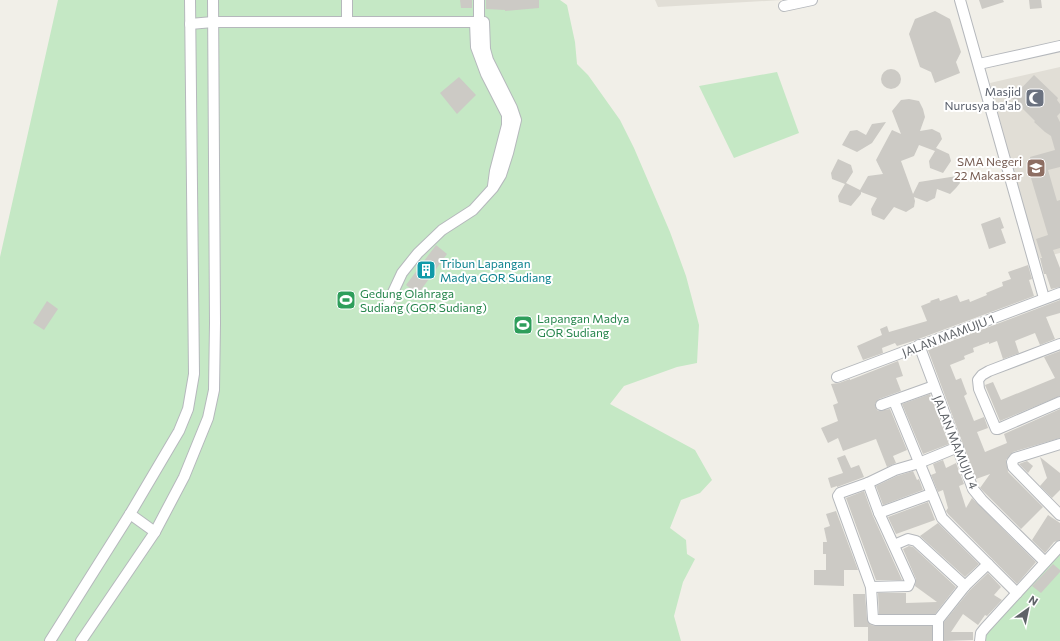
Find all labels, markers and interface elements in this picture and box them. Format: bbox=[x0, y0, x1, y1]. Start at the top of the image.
place label: Masjid Nurusya ba'ab bbox=[945, 84, 1021, 112]
mosque icon: Masjid Nurusya ba'ab bbox=[1024, 87, 1046, 109]
place label: SMA Negeri 22 Makassar bbox=[954, 154, 1022, 182]
school or university icon: SMA Negeri 22 Makassar bbox=[1025, 157, 1047, 179]
place label: Tribun Lapangan Madya GOR Sudiang bbox=[440, 256, 552, 284]
building icon: Tribun Lapangan Madya GOR Sudiang bbox=[415, 259, 437, 281]
place label: Gedung Olahraga Sudiang (GOR Sudiang) bbox=[360, 286, 487, 314]
sports icon: Gedung Olahraga Sudiang (GOR Sudiang) bbox=[335, 289, 357, 311]
place label: Lapangan Madya GOR Sudiang bbox=[537, 311, 629, 339]
street label: JALAN MAMUJU 1 bbox=[900, 311, 997, 360]
sports icon: Lapangan Madya GOR Sudiang bbox=[512, 314, 534, 336]
street label: JALAN MAMUJU 4 bbox=[930, 393, 981, 491]
north arrow bbox=[1008, 589, 1048, 629]
text: N bbox=[1027, 592, 1041, 608]

